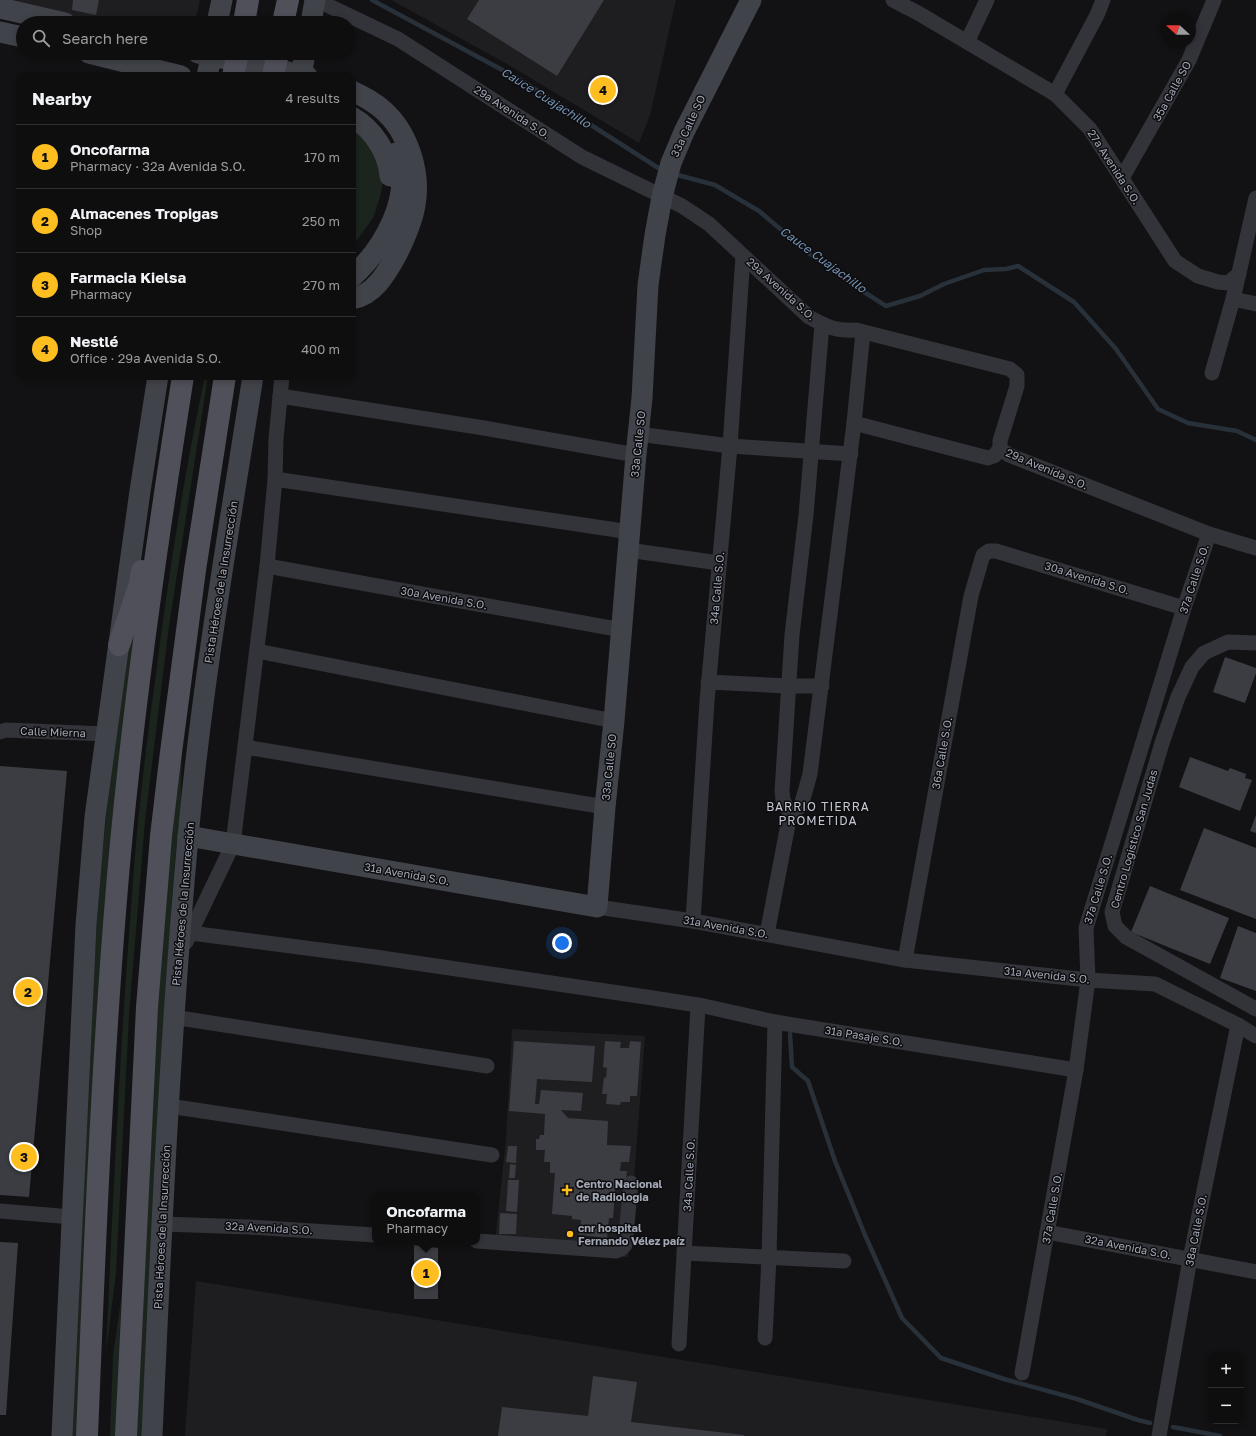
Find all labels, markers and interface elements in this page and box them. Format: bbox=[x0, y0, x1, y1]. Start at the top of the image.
north arrow bbox=[1160, 12, 1196, 48]
search box bbox=[16, 16, 356, 60]
icon: search bbox=[30, 27, 52, 49]
text: Search here bbox=[62, 29, 148, 47]
street label: 35a Calle SO bbox=[1150, 58, 1193, 123]
water label: Cauce Cuajachillo bbox=[499, 64, 595, 132]
pin: 4 bbox=[590, 75, 616, 105]
street label: 29a Avenida S.O. bbox=[472, 82, 553, 141]
text: Nearby bbox=[32, 88, 92, 109]
text: 4 results bbox=[286, 90, 340, 106]
street label: 33a Calle SO bbox=[668, 93, 708, 159]
street label: 27a Avenida S.O. bbox=[1085, 127, 1144, 207]
text: Oncofarma bbox=[70, 140, 150, 158]
text: 1 bbox=[42, 149, 48, 165]
text: 170 m bbox=[304, 149, 340, 165]
text: Pharmacy · 32a Avenida S.O. bbox=[70, 158, 246, 174]
text: Almacenes Tropigas bbox=[70, 204, 218, 222]
text: 2 bbox=[41, 213, 49, 229]
text: 250 m bbox=[302, 213, 340, 229]
text: Shop bbox=[70, 222, 102, 238]
water label: Cauce Cuajachillo bbox=[777, 223, 870, 296]
street label: 29a Avenida S.O. bbox=[744, 254, 818, 323]
text: Farmacia Kielsa bbox=[70, 268, 186, 286]
text: 3 bbox=[41, 277, 49, 293]
text: 270 m bbox=[303, 277, 340, 293]
text: Pharmacy bbox=[70, 286, 132, 302]
text: Nestlé bbox=[70, 332, 118, 350]
text: 4 bbox=[41, 341, 49, 357]
text: 400 m bbox=[301, 341, 340, 357]
text: Office · 29a Avenida S.O. bbox=[70, 350, 221, 366]
street label: 33a Calle SO bbox=[628, 410, 647, 478]
street label: 29a Avenida S.O. bbox=[1004, 445, 1090, 492]
street label: Pista Héroes de la Insurrección bbox=[201, 500, 240, 664]
street label: 37a Calle S.O. bbox=[1176, 542, 1211, 615]
street label: 34a Calle S.O. bbox=[707, 551, 726, 625]
street label: 30a Avenida S.O. bbox=[1043, 558, 1131, 597]
street label: 30a Avenida S.O. bbox=[400, 583, 489, 612]
street label: 36a Calle S.O. bbox=[929, 716, 954, 790]
street label: Calle Mierna bbox=[20, 724, 86, 739]
street label: 33a Calle SO bbox=[599, 733, 618, 801]
street label: Centro Logistico San Judas bbox=[1107, 768, 1160, 910]
district label: BARRIO TIERRA PROMETIDA bbox=[766, 799, 870, 828]
street label: Pista Héroes de la Insurrección bbox=[169, 822, 196, 986]
street label: 37a Calle S.O. bbox=[1081, 852, 1114, 925]
street label: 31a Avenida S.O. bbox=[363, 860, 451, 887]
street label: 31a Avenida S.O. bbox=[682, 913, 770, 940]
your location bbox=[552, 933, 572, 953]
street label: 31a Avenida S.O. bbox=[1003, 964, 1091, 985]
pin: 2 bbox=[15, 977, 41, 1007]
street label: 31a Pasaje S.O. bbox=[824, 1023, 904, 1048]
street label: 34a Calle S.O. bbox=[680, 1138, 697, 1212]
pin: 3 bbox=[11, 1142, 37, 1172]
street label: Pista Héroes de la Insurrección bbox=[151, 1145, 172, 1309]
street label: 37a Calle S.O. bbox=[1039, 1171, 1064, 1245]
place label: Centro Nacional de Radiologia bbox=[576, 1177, 663, 1203]
marker: Centro Nacional de Radiologia bbox=[561, 1184, 573, 1196]
popup bbox=[372, 1193, 480, 1245]
street label: 38a Calle S.O. bbox=[1182, 1193, 1209, 1267]
text: Oncofarma bbox=[386, 1202, 466, 1220]
street label: 32a Avenida S.O. bbox=[225, 1219, 313, 1236]
text: Pharmacy bbox=[386, 1220, 448, 1236]
place label: cnr hospital Fernando Vélez paíz bbox=[578, 1221, 685, 1247]
marker: cnr hospital Fernando Vélez paíz bbox=[565, 1229, 575, 1239]
street label: 32a Avenida S.O. bbox=[1084, 1232, 1172, 1261]
pin: 1 bbox=[413, 1258, 439, 1288]
map controls bbox=[1208, 1352, 1244, 1424]
button: + bbox=[1208, 1352, 1244, 1388]
button: − bbox=[1208, 1388, 1244, 1424]

